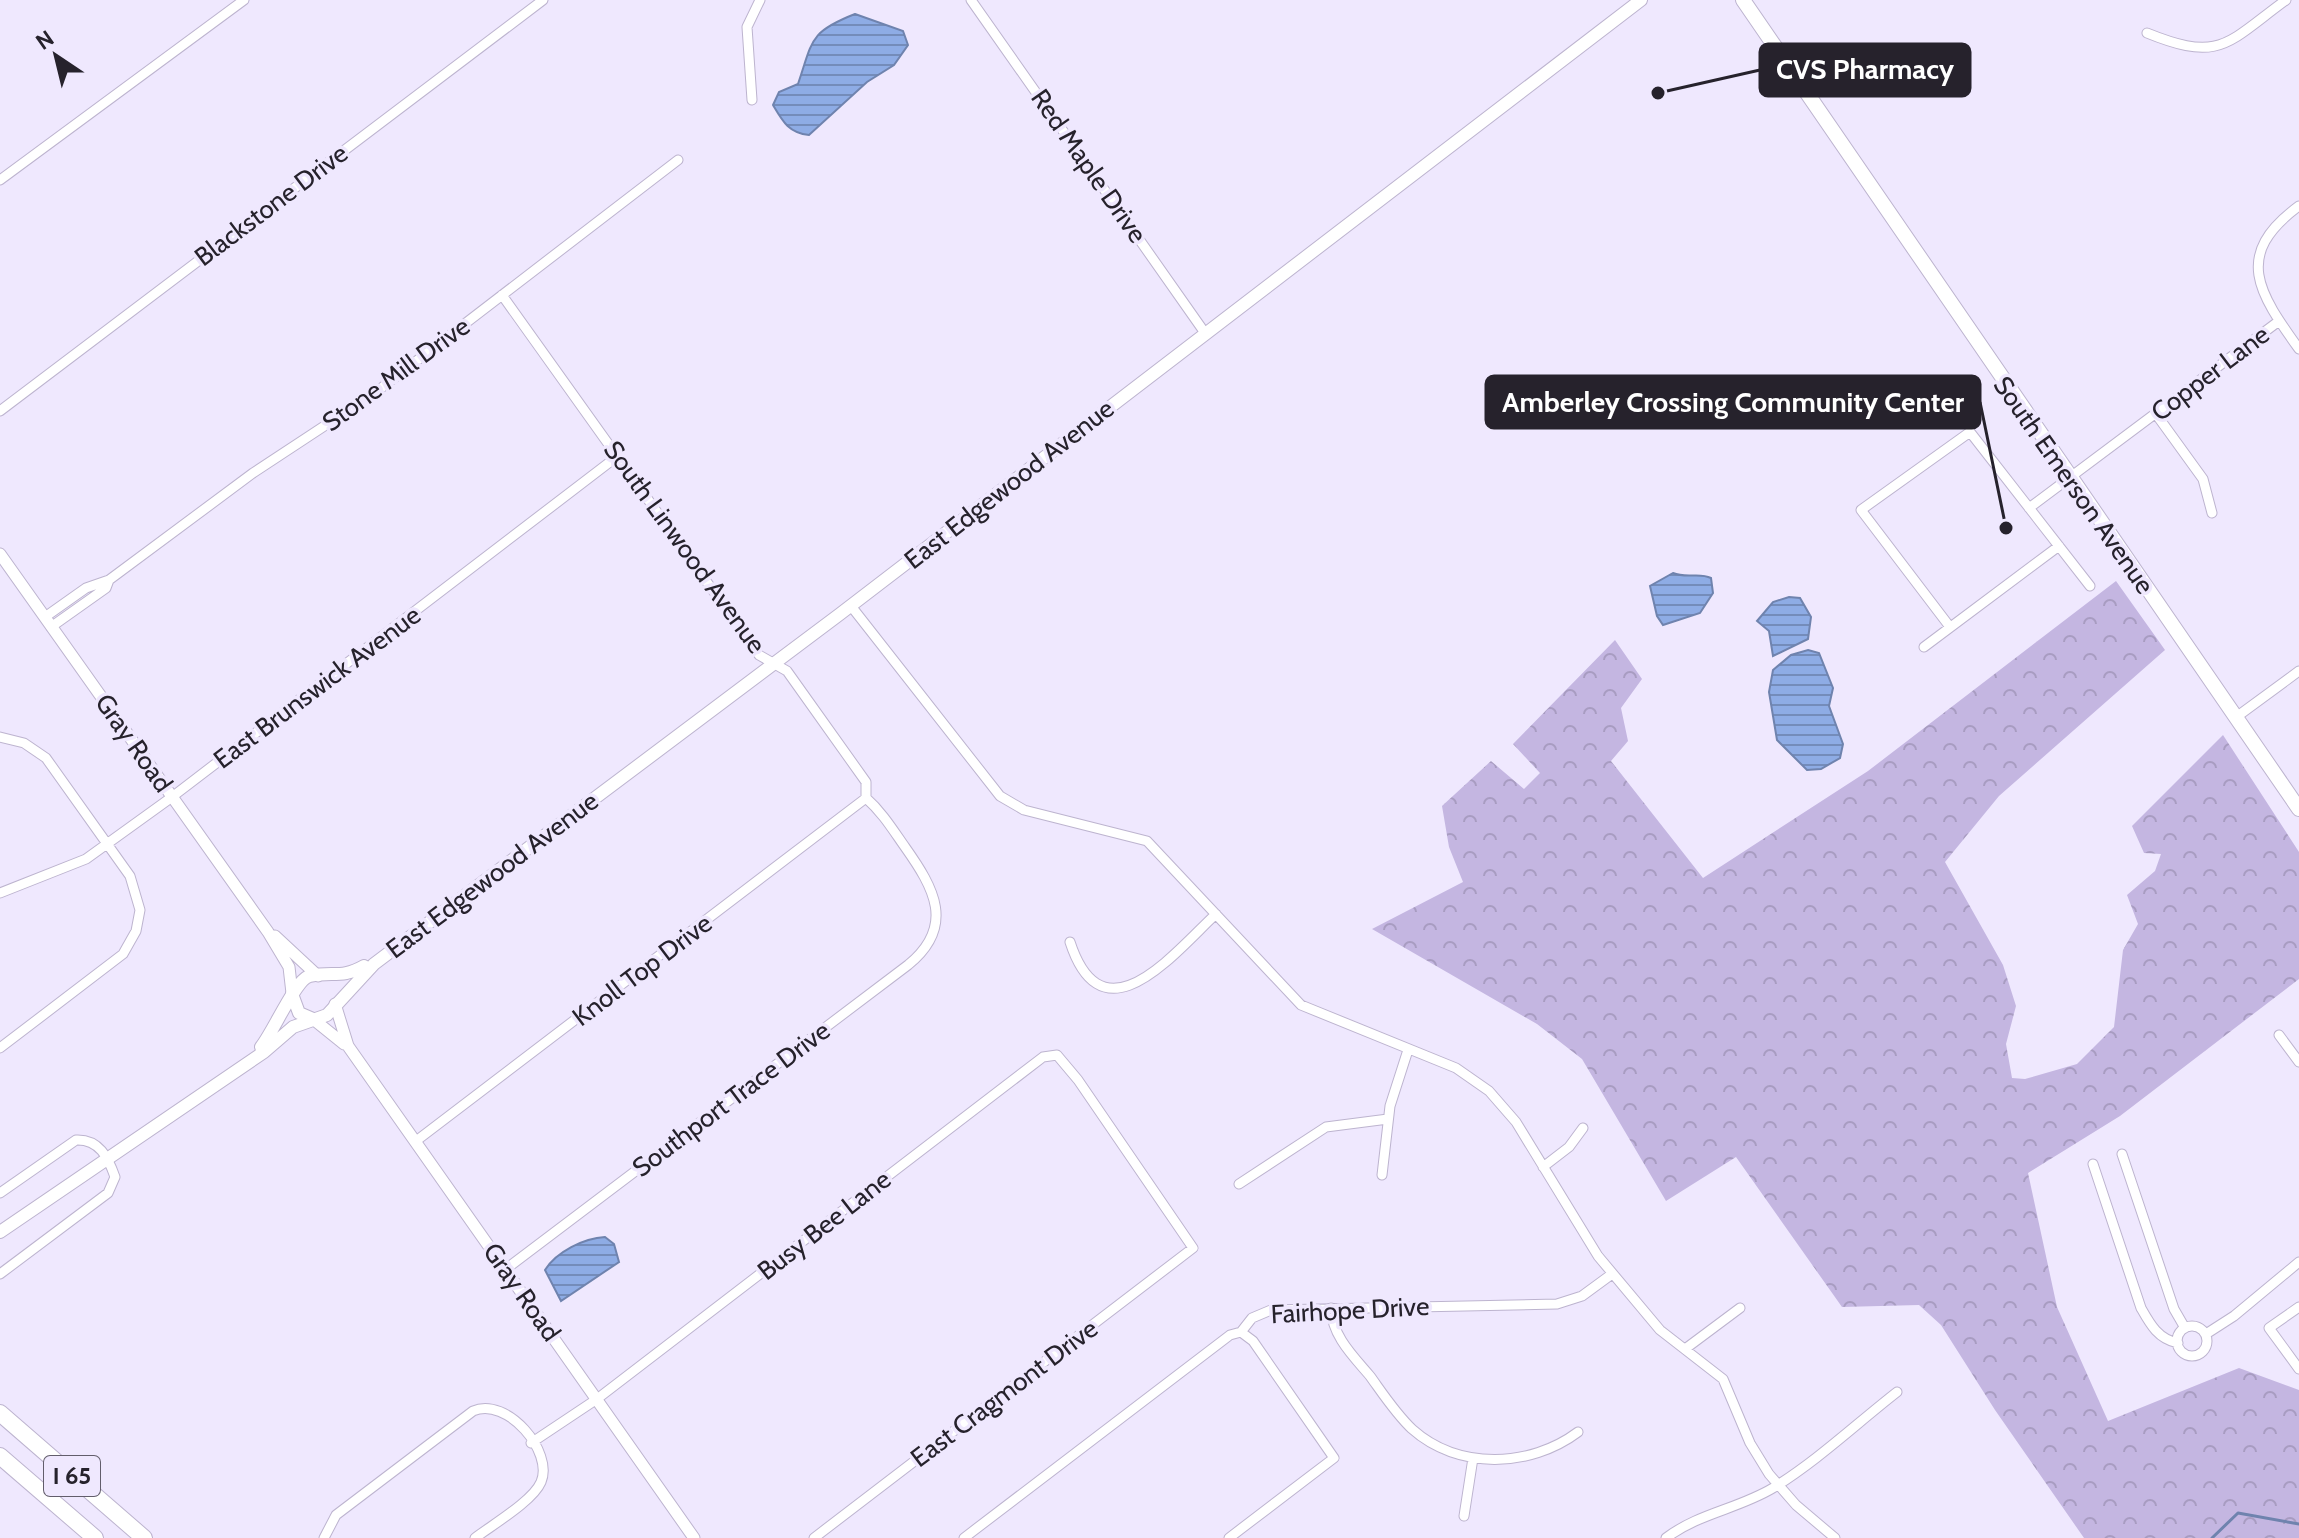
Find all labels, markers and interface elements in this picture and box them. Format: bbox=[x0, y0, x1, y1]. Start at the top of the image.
north arrow bbox=[16, 16, 96, 96]
text: N bbox=[31, 25, 59, 56]
callout: CVS Pharmacy bbox=[1760, 44, 1970, 96]
text: CVS Pharmacy bbox=[1776, 52, 1954, 86]
street label: Red Maple Drive bbox=[1024, 83, 1154, 249]
street label: Blackstone Drive bbox=[188, 137, 354, 273]
street label: Stone Mill Drive bbox=[316, 310, 476, 438]
street label: Copper Lane bbox=[2145, 318, 2275, 428]
street label: South Emerson Avenue bbox=[1987, 370, 2161, 600]
callout: Amberley Crossing Community Center bbox=[1486, 376, 1980, 428]
text: Amberley Crossing Community Center bbox=[1502, 385, 1965, 419]
street label: East Edgewood Avenue bbox=[898, 392, 1120, 576]
street label: South Linwood Avenue bbox=[597, 435, 773, 659]
street label: East Brunswick Avenue bbox=[207, 599, 427, 775]
street label: Gray Road bbox=[89, 688, 179, 798]
street label: East Edgewood Avenue bbox=[380, 785, 604, 965]
street label: Knoll Top Drive bbox=[566, 907, 718, 1033]
street label: Southport Trace Drive bbox=[626, 1014, 836, 1184]
street label: Busy Bee Lane bbox=[751, 1163, 897, 1287]
street label: Gray Road bbox=[477, 1237, 567, 1347]
street label: Fairhope Drive bbox=[1270, 1290, 1430, 1330]
street label: East Cragmont Drive bbox=[904, 1312, 1104, 1474]
road number: I 65 bbox=[44, 1456, 100, 1496]

